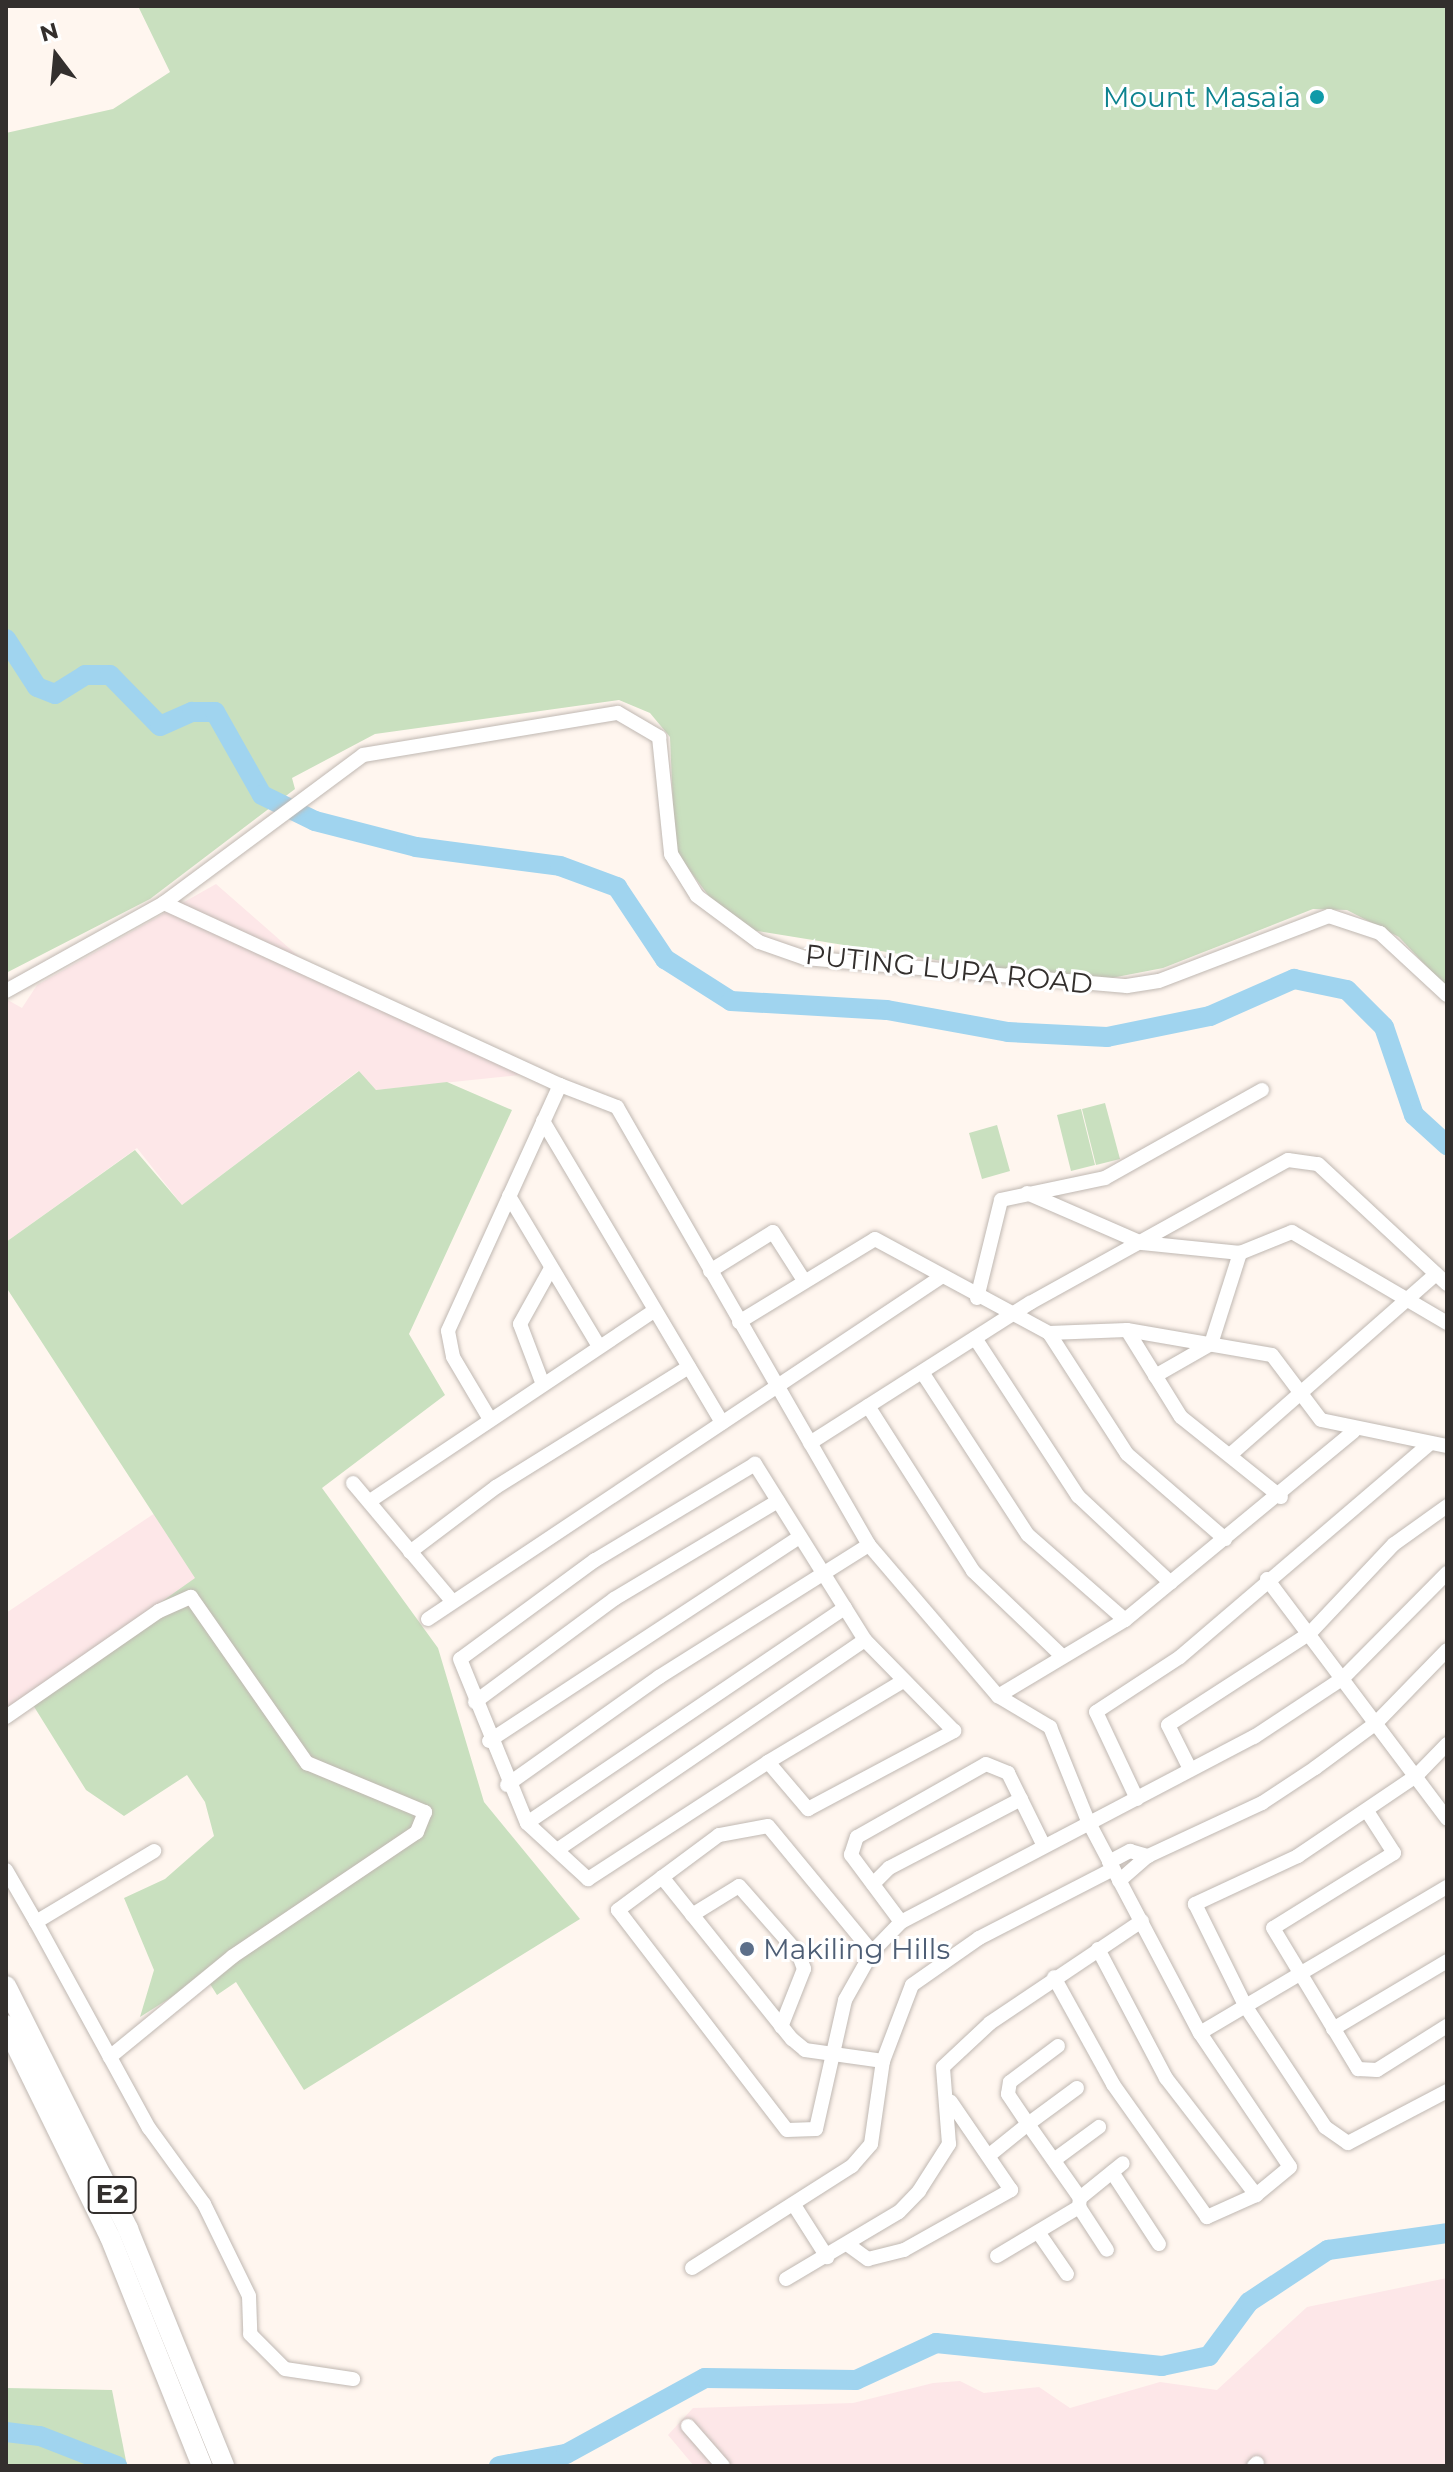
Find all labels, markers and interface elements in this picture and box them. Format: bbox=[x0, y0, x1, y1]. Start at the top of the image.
north arrow bbox=[16, 16, 96, 96]
text: N bbox=[37, 17, 62, 48]
place label: Mount Masaia bbox=[1103, 80, 1301, 114]
marker: Mount Masaia bbox=[1308, 88, 1326, 106]
street label: PUTING LUPA ROAD bbox=[803, 937, 1095, 1001]
place label: Makiling Hills bbox=[763, 1932, 950, 1966]
marker: Makiling Hills bbox=[738, 1940, 756, 1958]
road number: E2 bbox=[86, 2173, 138, 2217]

